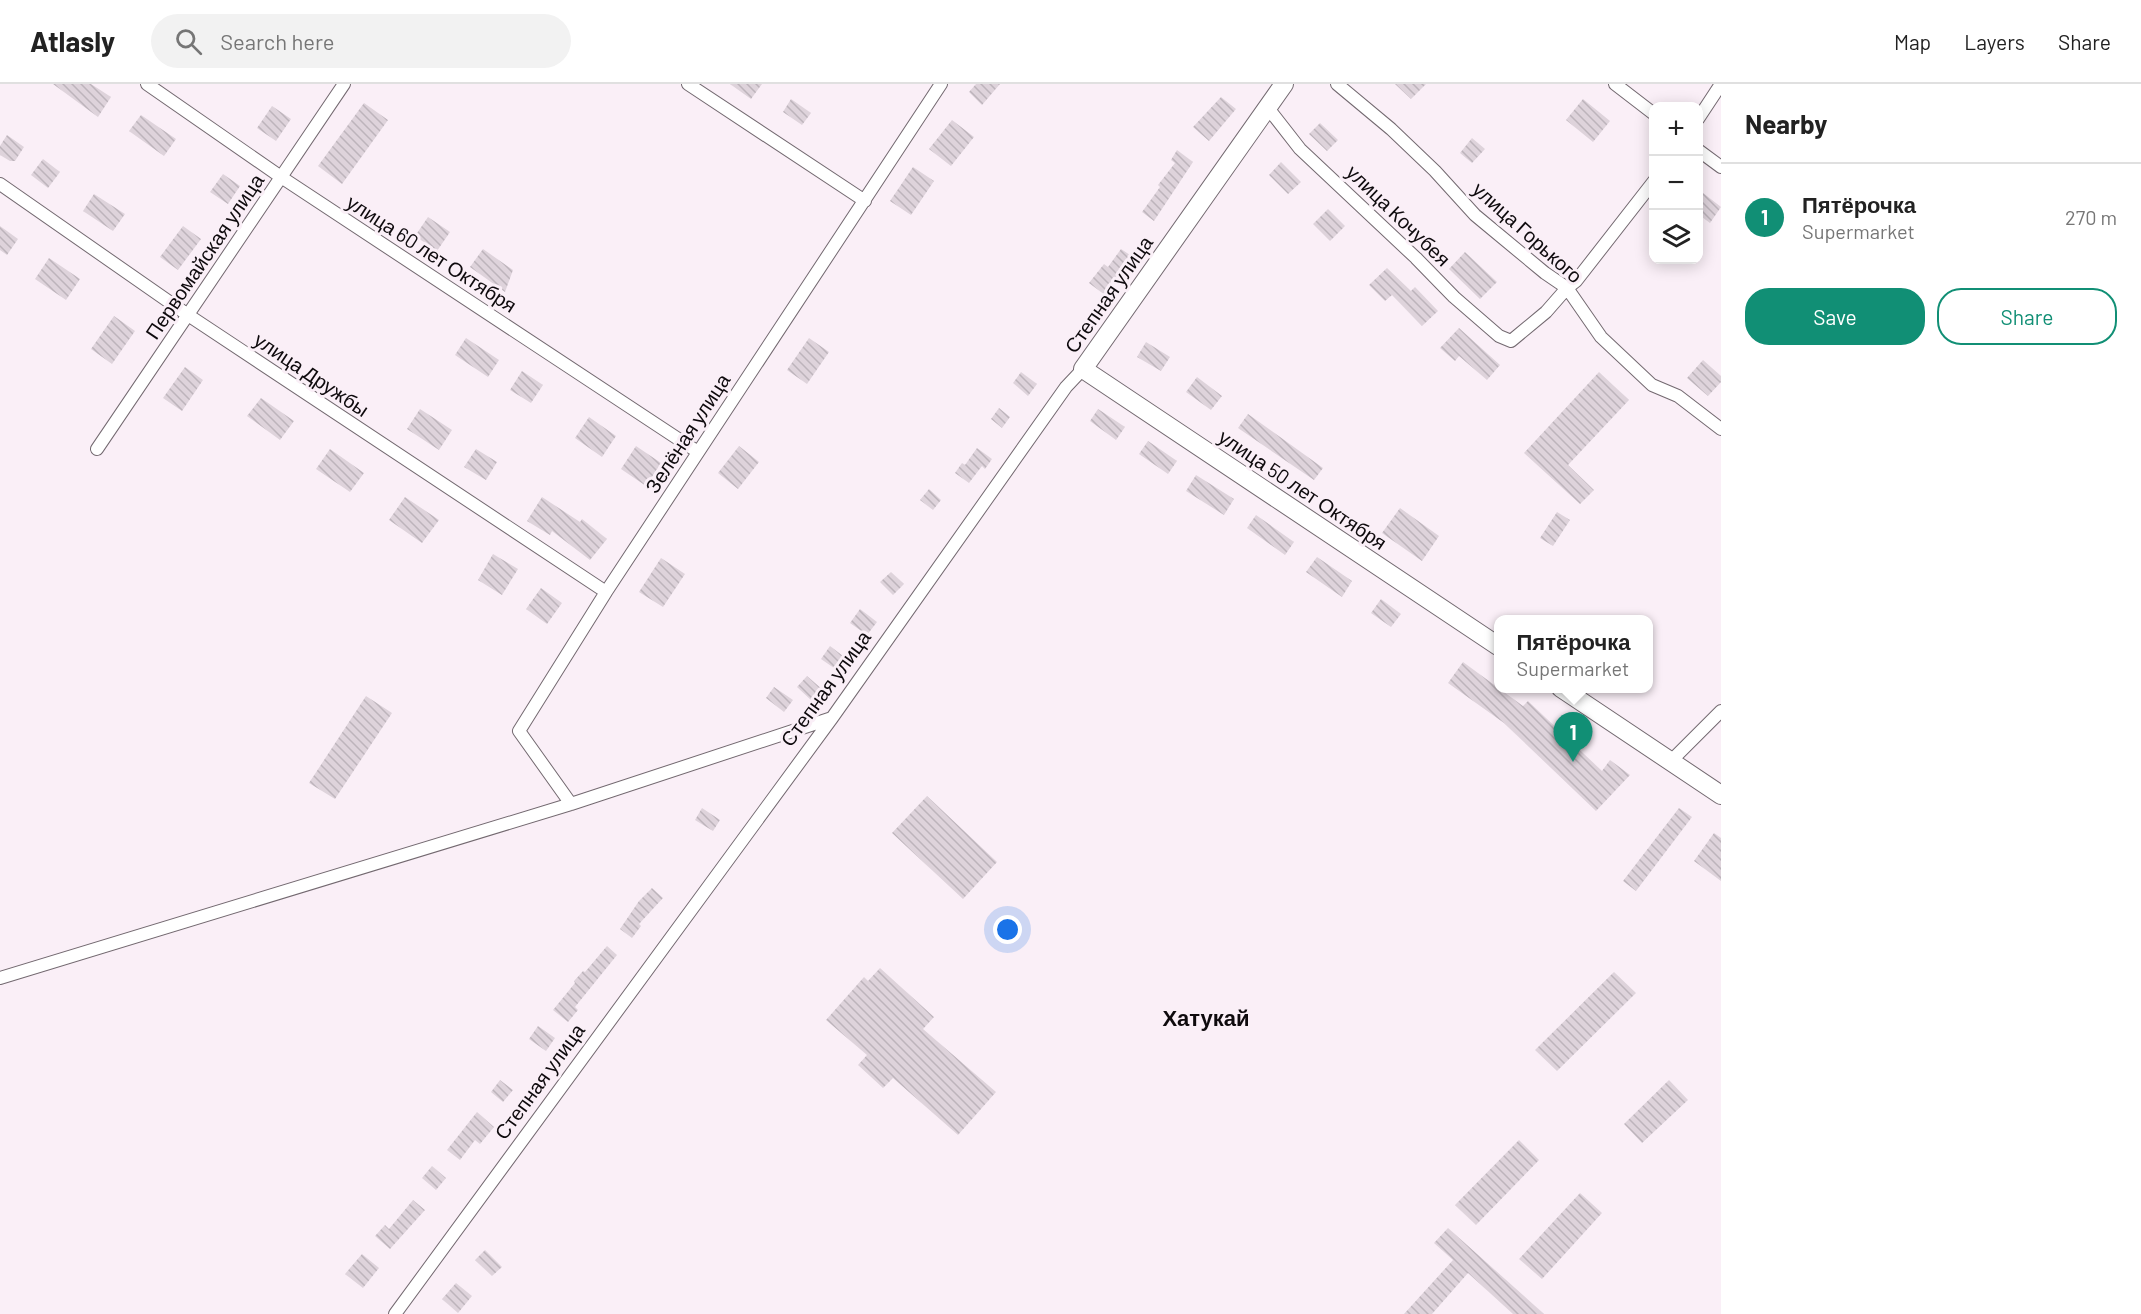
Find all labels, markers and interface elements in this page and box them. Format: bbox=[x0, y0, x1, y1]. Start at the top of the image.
search box bbox=[151, 14, 571, 68]
text: Atlasly bbox=[30, 24, 115, 58]
icon: search bbox=[172, 25, 205, 58]
text: Search here bbox=[220, 28, 335, 54]
text: Map bbox=[1894, 29, 1931, 54]
text: Layers bbox=[1964, 29, 2025, 54]
text: Share bbox=[2058, 29, 2111, 54]
map controls bbox=[1649, 102, 1703, 264]
button: + bbox=[1649, 102, 1703, 156]
text: Nearby bbox=[1745, 108, 1827, 139]
button: − bbox=[1649, 156, 1703, 210]
street label: улица Кочубея bbox=[1342, 159, 1456, 271]
street label: Первомайская улица bbox=[140, 168, 269, 343]
street label: улица Горького bbox=[1468, 177, 1588, 287]
street label: улица 60 лет Октября bbox=[343, 189, 521, 317]
text: Пятёрочка bbox=[1802, 191, 1916, 217]
text: 1 bbox=[1761, 205, 1768, 229]
text: 270 m bbox=[2065, 205, 2117, 229]
button: layers bbox=[1649, 210, 1703, 264]
text: Supermarket bbox=[1802, 219, 1915, 243]
street label: Степная улица bbox=[1059, 230, 1158, 357]
button: Save bbox=[1745, 288, 1925, 345]
button: Share bbox=[1937, 288, 2117, 345]
street label: улица Дружбы bbox=[250, 327, 374, 421]
street label: Зелёная улица bbox=[640, 368, 735, 497]
street label: улица 50 лет Октября bbox=[1214, 424, 1392, 554]
popup bbox=[1494, 615, 1653, 693]
street label: Степная улица bbox=[775, 625, 876, 751]
text: Пятёрочка bbox=[1516, 628, 1631, 654]
text: Supermarket bbox=[1516, 656, 1629, 680]
pin: 1 bbox=[1554, 712, 1592, 762]
your location bbox=[993, 915, 1022, 944]
district label: Хатукай bbox=[1162, 1004, 1250, 1031]
street label: Степная улица bbox=[489, 1018, 590, 1144]

